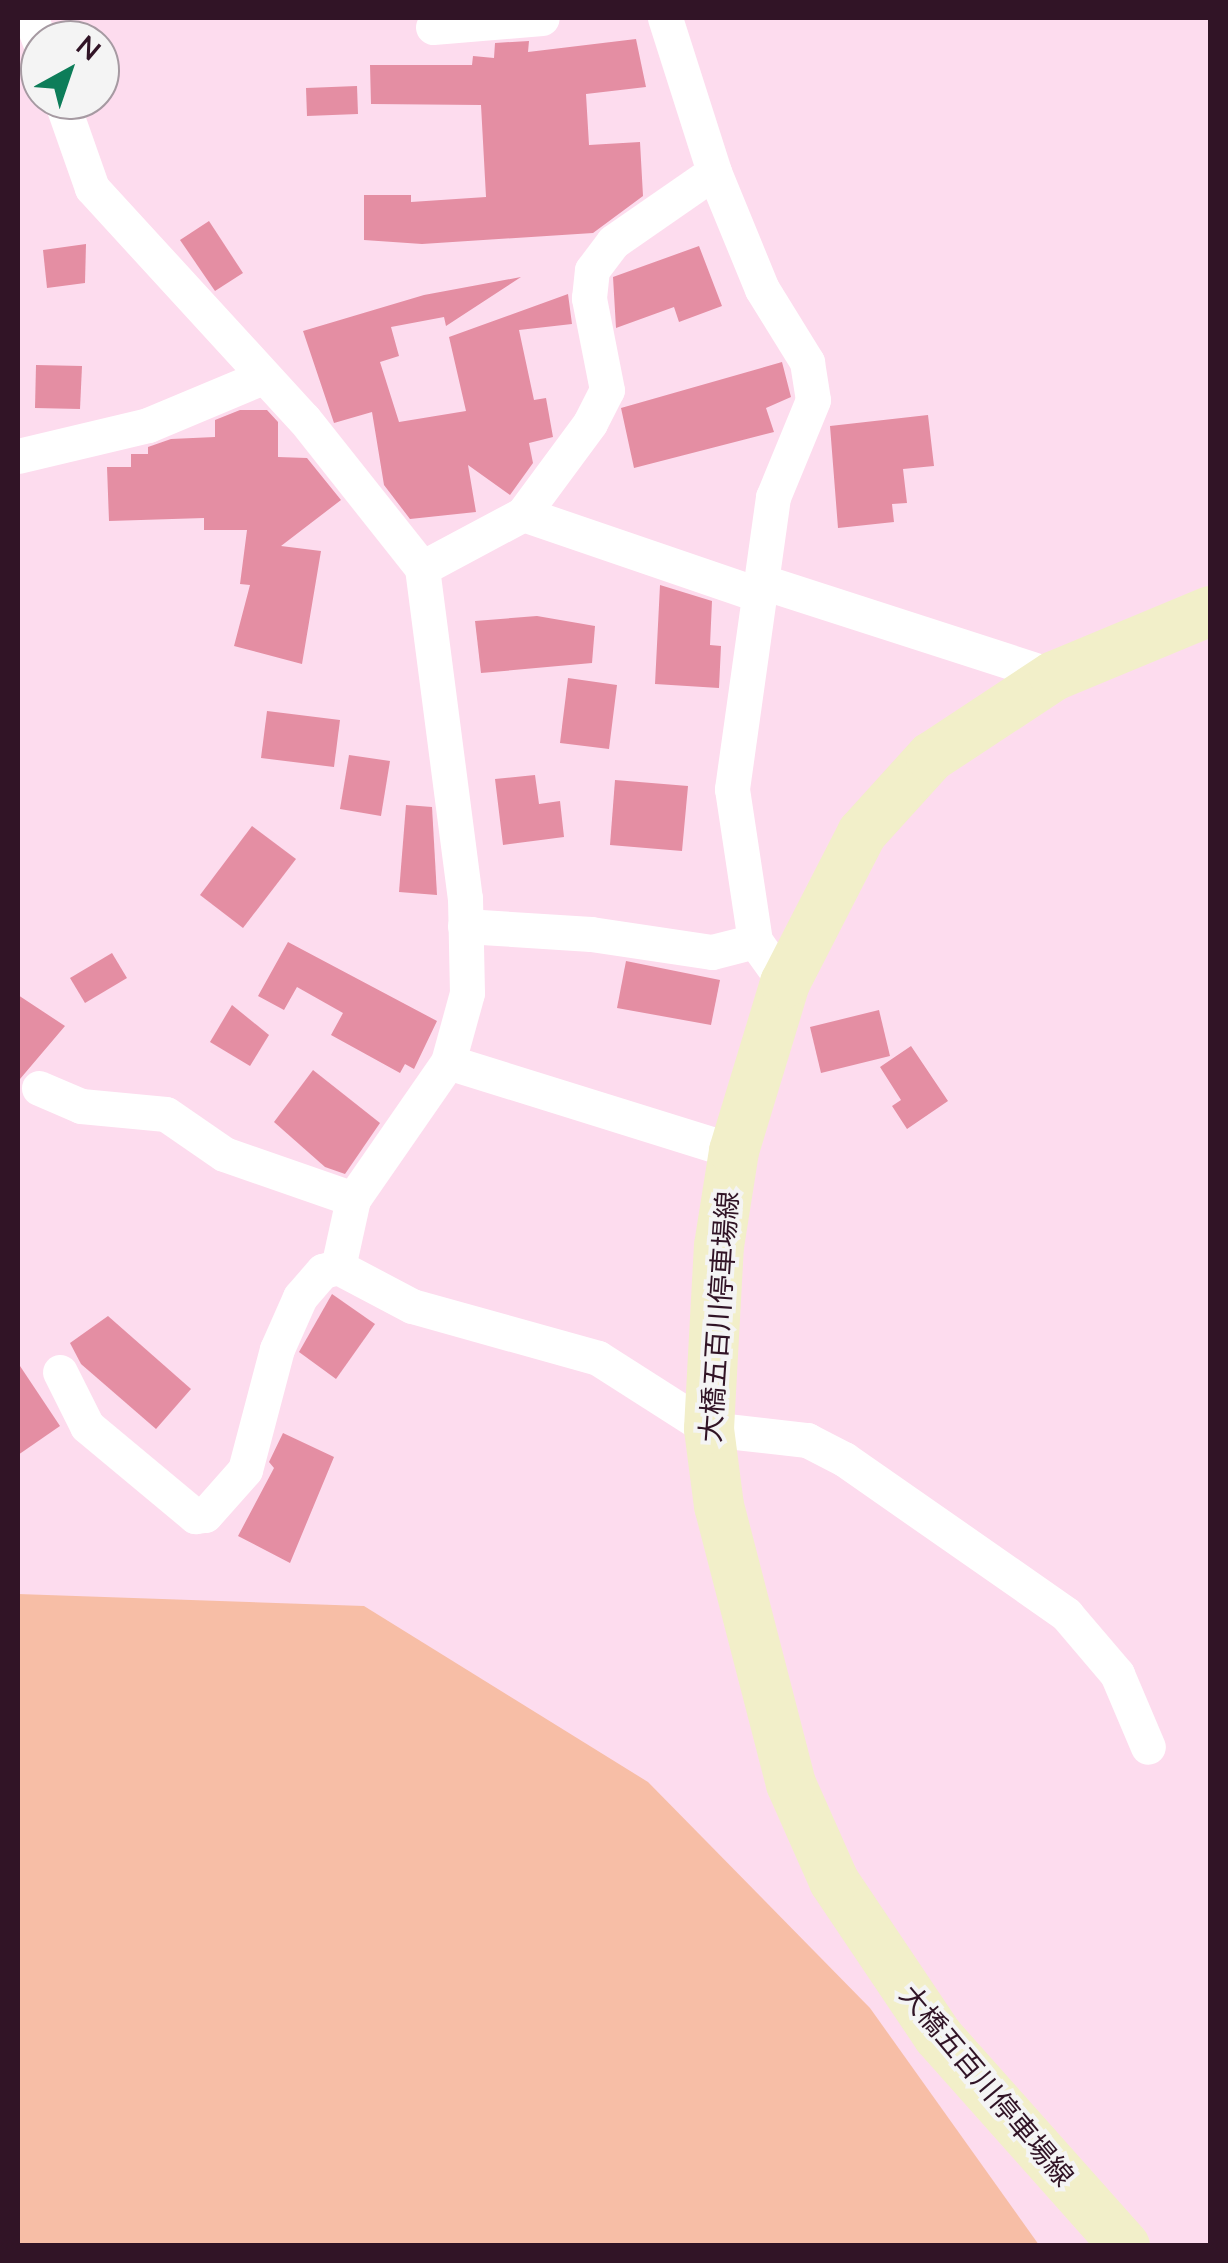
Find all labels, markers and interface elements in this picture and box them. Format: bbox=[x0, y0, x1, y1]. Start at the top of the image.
north arrow bbox=[20, 20, 120, 120]
text: N bbox=[68, 27, 108, 70]
street label: 大橋五百川停車場線 bbox=[694, 1190, 746, 1444]
street label: 大橋五百川停車場線 bbox=[892, 1979, 1080, 2193]

